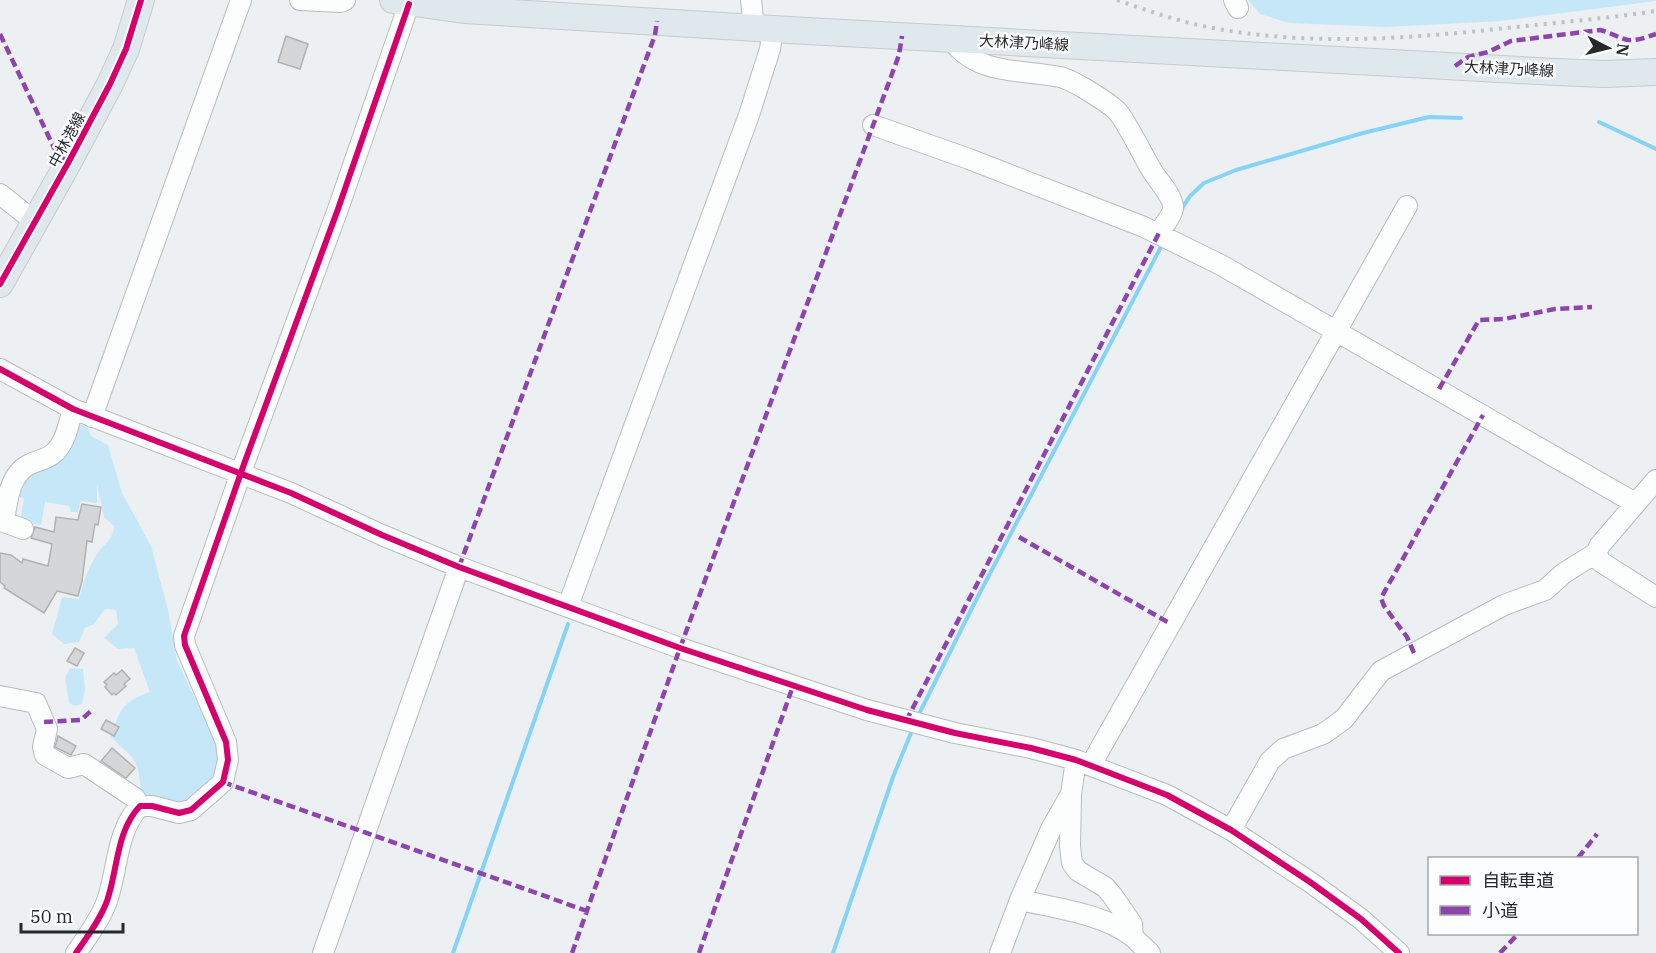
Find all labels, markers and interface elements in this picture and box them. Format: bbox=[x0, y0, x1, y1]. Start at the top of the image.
north arrow bbox=[1578, 18, 1638, 78]
street label: 大林津乃峰線 bbox=[979, 31, 1069, 54]
text: N bbox=[1612, 42, 1634, 57]
street label: 大林津乃峰線 bbox=[1464, 57, 1554, 80]
street label: 中林港線 bbox=[44, 109, 89, 171]
legend bbox=[1428, 857, 1638, 935]
text: 自転車道 bbox=[1482, 869, 1554, 892]
scale bar bbox=[21, 896, 123, 934]
text: 小道 bbox=[1482, 899, 1518, 922]
text: 50 m bbox=[30, 905, 73, 928]

